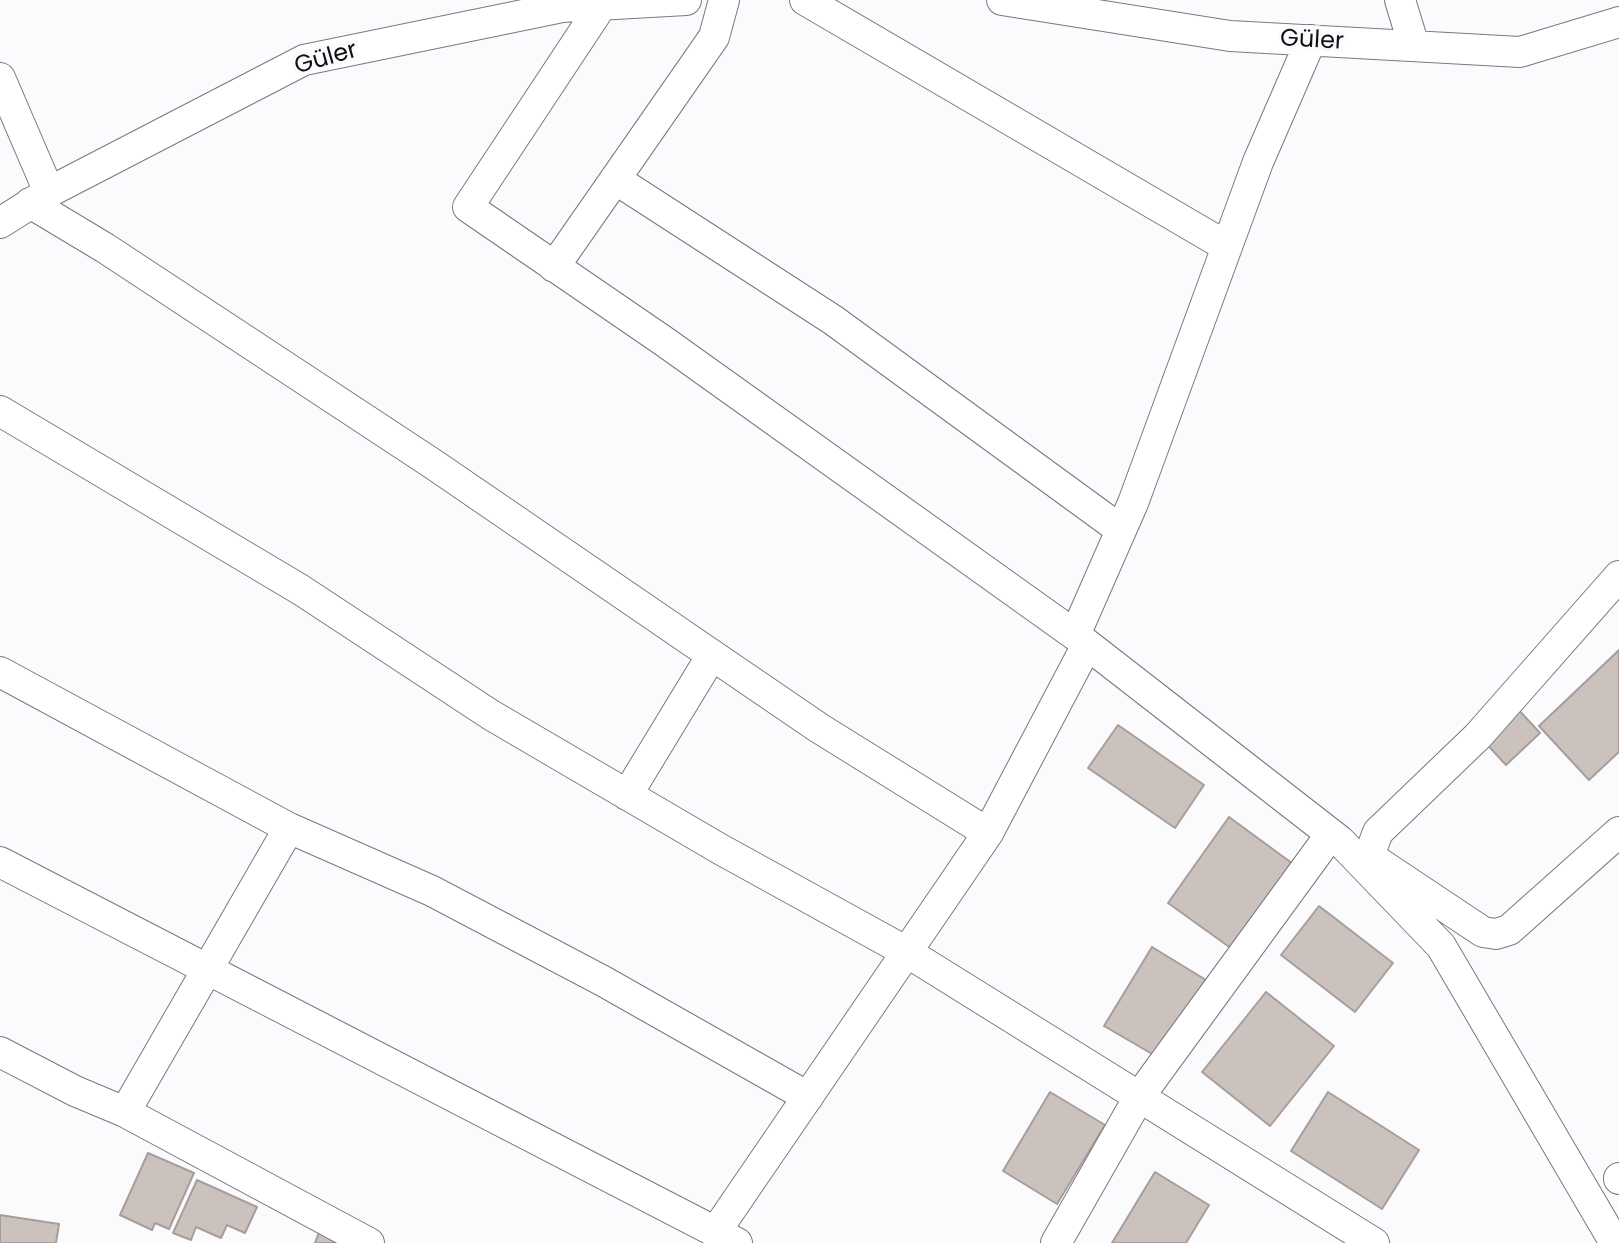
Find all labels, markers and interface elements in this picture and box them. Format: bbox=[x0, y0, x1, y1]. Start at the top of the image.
street label: Güler bbox=[1279, 25, 1345, 57]
street label: Güler bbox=[291, 36, 361, 82]

